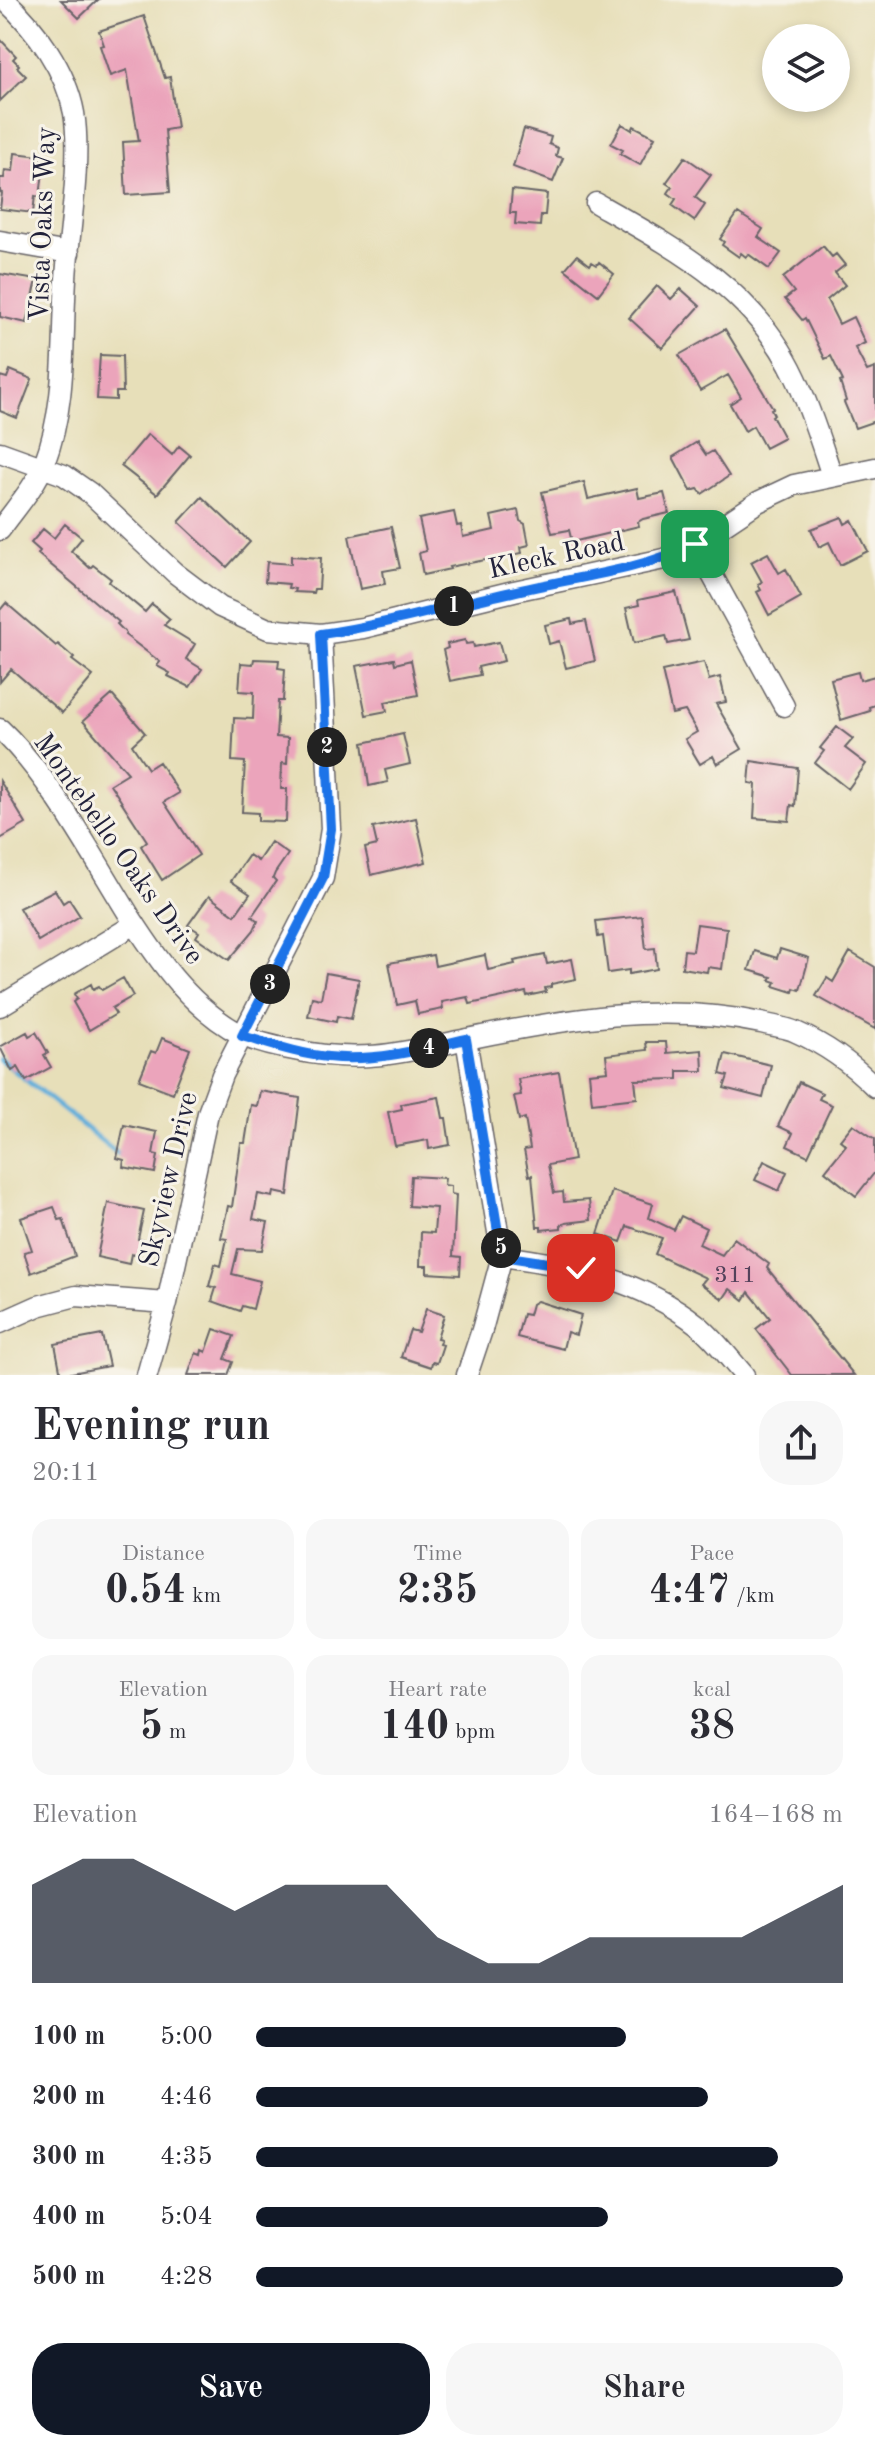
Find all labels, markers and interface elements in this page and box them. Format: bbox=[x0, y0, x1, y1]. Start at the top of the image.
map controls bbox=[762, 24, 850, 112]
button: layers bbox=[762, 24, 850, 112]
street label: Vista Oaks Way bbox=[27, 126, 61, 322]
pin bbox=[661, 510, 729, 578]
icon: arrive bbox=[673, 522, 717, 566]
street label: Kleck Road bbox=[486, 529, 627, 585]
pin: 1 bbox=[434, 586, 474, 626]
text: 1 bbox=[448, 595, 460, 617]
pin: 2 bbox=[307, 727, 347, 767]
street label: Montebello Oaks Drive bbox=[27, 729, 208, 970]
text: 2 bbox=[321, 736, 333, 758]
pin: 3 bbox=[250, 964, 290, 1004]
text: 3 bbox=[264, 973, 276, 995]
pin: 4 bbox=[409, 1028, 449, 1068]
text: 4 bbox=[423, 1037, 435, 1059]
street label: Skyview Drive bbox=[136, 1089, 204, 1270]
pin: 5 bbox=[481, 1228, 521, 1268]
pin bbox=[547, 1234, 615, 1302]
text: 5 bbox=[495, 1237, 507, 1259]
icon: check bbox=[559, 1246, 603, 1290]
house number: 311 bbox=[714, 1264, 756, 1288]
button: share bbox=[759, 1401, 843, 1485]
text: Evening run bbox=[32, 1405, 270, 1449]
text: 20:11 bbox=[32, 1460, 100, 1486]
text: Distance bbox=[122, 1543, 205, 1565]
text: Time bbox=[413, 1543, 462, 1565]
text: Pace bbox=[690, 1543, 734, 1565]
text: 0.54 bbox=[105, 1572, 186, 1612]
text: 2:35 bbox=[397, 1572, 478, 1612]
text: 4:47 bbox=[649, 1572, 730, 1612]
text: km bbox=[186, 1585, 221, 1607]
text: /km bbox=[730, 1585, 775, 1607]
text: Elevation bbox=[118, 1679, 208, 1701]
text: Heart rate bbox=[388, 1679, 487, 1701]
text: kcal bbox=[693, 1679, 731, 1701]
text: 5 bbox=[140, 1708, 163, 1748]
text: 140 bbox=[380, 1708, 449, 1748]
text: 38 bbox=[689, 1708, 735, 1748]
text: m bbox=[163, 1721, 187, 1743]
text: bpm bbox=[449, 1721, 495, 1743]
text: Elevation bbox=[32, 1802, 138, 1828]
text: 164–168 m bbox=[708, 1802, 843, 1828]
text: 100 m bbox=[32, 2024, 105, 2050]
text: 5:00 bbox=[160, 2024, 213, 2050]
text: 200 m bbox=[32, 2084, 105, 2110]
text: 4:46 bbox=[160, 2084, 213, 2110]
text: 300 m bbox=[32, 2144, 105, 2170]
text: 4:35 bbox=[160, 2144, 213, 2170]
text: 400 m bbox=[32, 2204, 105, 2230]
text: 5:04 bbox=[160, 2204, 213, 2230]
text: 500 m bbox=[32, 2264, 105, 2290]
text: 4:28 bbox=[160, 2264, 213, 2290]
button: Save bbox=[32, 2343, 430, 2435]
button: Share bbox=[446, 2343, 843, 2435]

